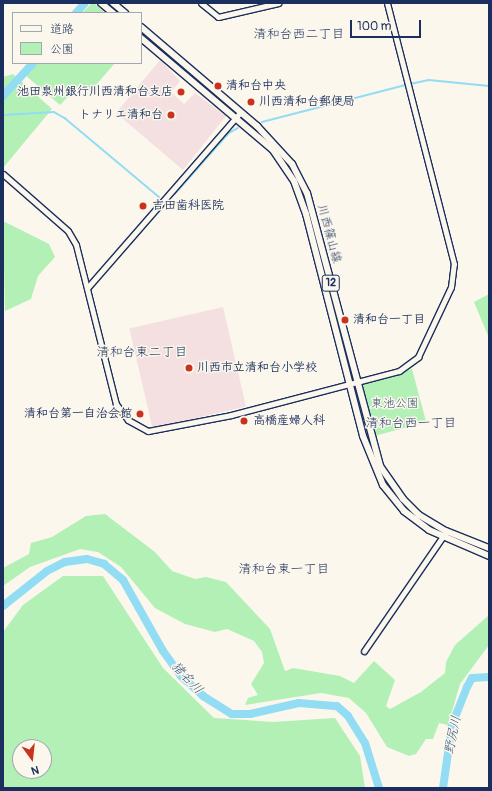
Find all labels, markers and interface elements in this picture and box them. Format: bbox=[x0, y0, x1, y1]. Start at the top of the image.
legend bbox=[12, 12, 142, 64]
scale bar bbox=[352, 12, 423, 38]
text: 100 m bbox=[357, 19, 391, 34]
text: 道路 bbox=[50, 22, 74, 37]
district label: 清和台西二丁目 bbox=[254, 26, 344, 42]
text: 公園 bbox=[50, 42, 74, 57]
place label: 清和台中央 bbox=[226, 79, 286, 93]
marker: 清和台中央 bbox=[213, 81, 223, 91]
place label: 池田泉州銀行川西清和台支店 bbox=[17, 85, 173, 99]
marker: 池田泉州銀行川西清和台支店 bbox=[176, 87, 186, 97]
place label: 川西清和台郵便局 bbox=[259, 95, 355, 109]
marker: 川西清和台郵便局 bbox=[246, 97, 256, 107]
place label: トナリエ清和台 bbox=[79, 108, 163, 122]
marker: トナリエ清和台 bbox=[166, 110, 176, 120]
place label: 吉田歯科医院 bbox=[152, 199, 224, 213]
marker: 吉田歯科医院 bbox=[137, 200, 149, 212]
street label: 川西篠山線 bbox=[314, 203, 344, 265]
road number: 12 bbox=[321, 274, 341, 292]
place label: 清和台一丁目 bbox=[353, 313, 425, 327]
marker: 清和台一丁目 bbox=[340, 315, 350, 325]
district label: 清和台東二丁目 bbox=[97, 344, 187, 360]
place label: 川西市立清和台小学校 bbox=[197, 361, 317, 375]
marker: 川西市立清和台小学校 bbox=[184, 363, 194, 373]
park label: 東池公園 bbox=[371, 397, 419, 411]
place label: 清和台第一自治会館 bbox=[24, 407, 132, 421]
marker: 清和台第一自治会館 bbox=[135, 409, 145, 419]
place label: 高橋産婦人科 bbox=[253, 414, 325, 428]
marker: 高橋産婦人科 bbox=[238, 415, 250, 427]
district label: 清和台西一丁目 bbox=[366, 415, 456, 431]
district label: 清和台東一丁目 bbox=[239, 561, 329, 577]
water label: 猪名川 bbox=[168, 658, 206, 698]
water label: 野尻川 bbox=[441, 714, 465, 756]
north arrow bbox=[12, 739, 52, 779]
text: N bbox=[30, 763, 40, 777]

